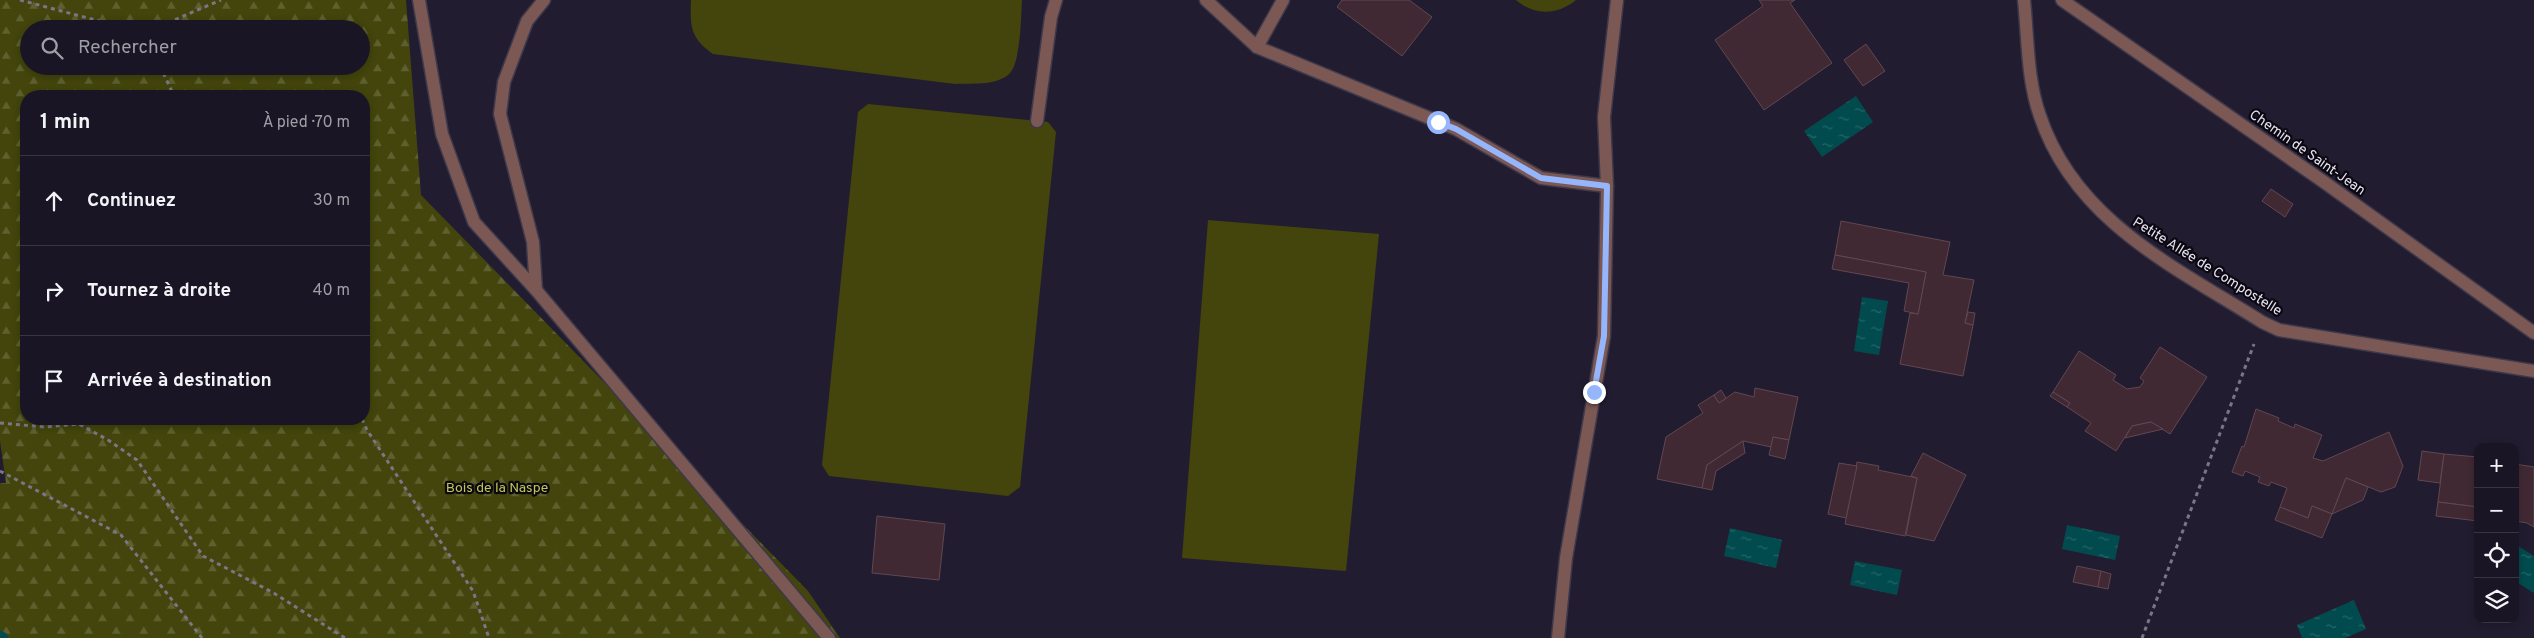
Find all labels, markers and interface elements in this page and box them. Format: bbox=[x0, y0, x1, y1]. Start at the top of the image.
search box bbox=[20, 20, 370, 75]
icon: search bbox=[38, 34, 66, 62]
text: Rechercher bbox=[78, 36, 177, 60]
street label: Chemin de Saint-Jean bbox=[2246, 107, 2368, 199]
text: 1 min bbox=[40, 109, 90, 136]
route start bbox=[1427, 111, 1450, 134]
text: À pied · 70 m bbox=[263, 113, 350, 133]
icon: ahead bbox=[40, 187, 68, 215]
text: Continuez bbox=[87, 189, 176, 213]
text: 30 m bbox=[313, 191, 350, 211]
street label: Petite Allée de Compostelle bbox=[2129, 214, 2285, 320]
icon: right bbox=[40, 277, 68, 305]
text: Tournez à droite bbox=[87, 279, 231, 303]
text: 40 m bbox=[312, 281, 350, 301]
icon: arrive bbox=[40, 367, 68, 395]
text: Arrivée à destination bbox=[87, 369, 272, 393]
route end bbox=[1583, 381, 1606, 404]
map controls bbox=[2474, 443, 2519, 623]
button: + bbox=[2474, 443, 2519, 488]
park label: Bois de la Naspe bbox=[446, 480, 548, 497]
button: − bbox=[2474, 488, 2519, 533]
button: locate bbox=[2474, 533, 2519, 578]
button: layers bbox=[2474, 578, 2519, 623]

